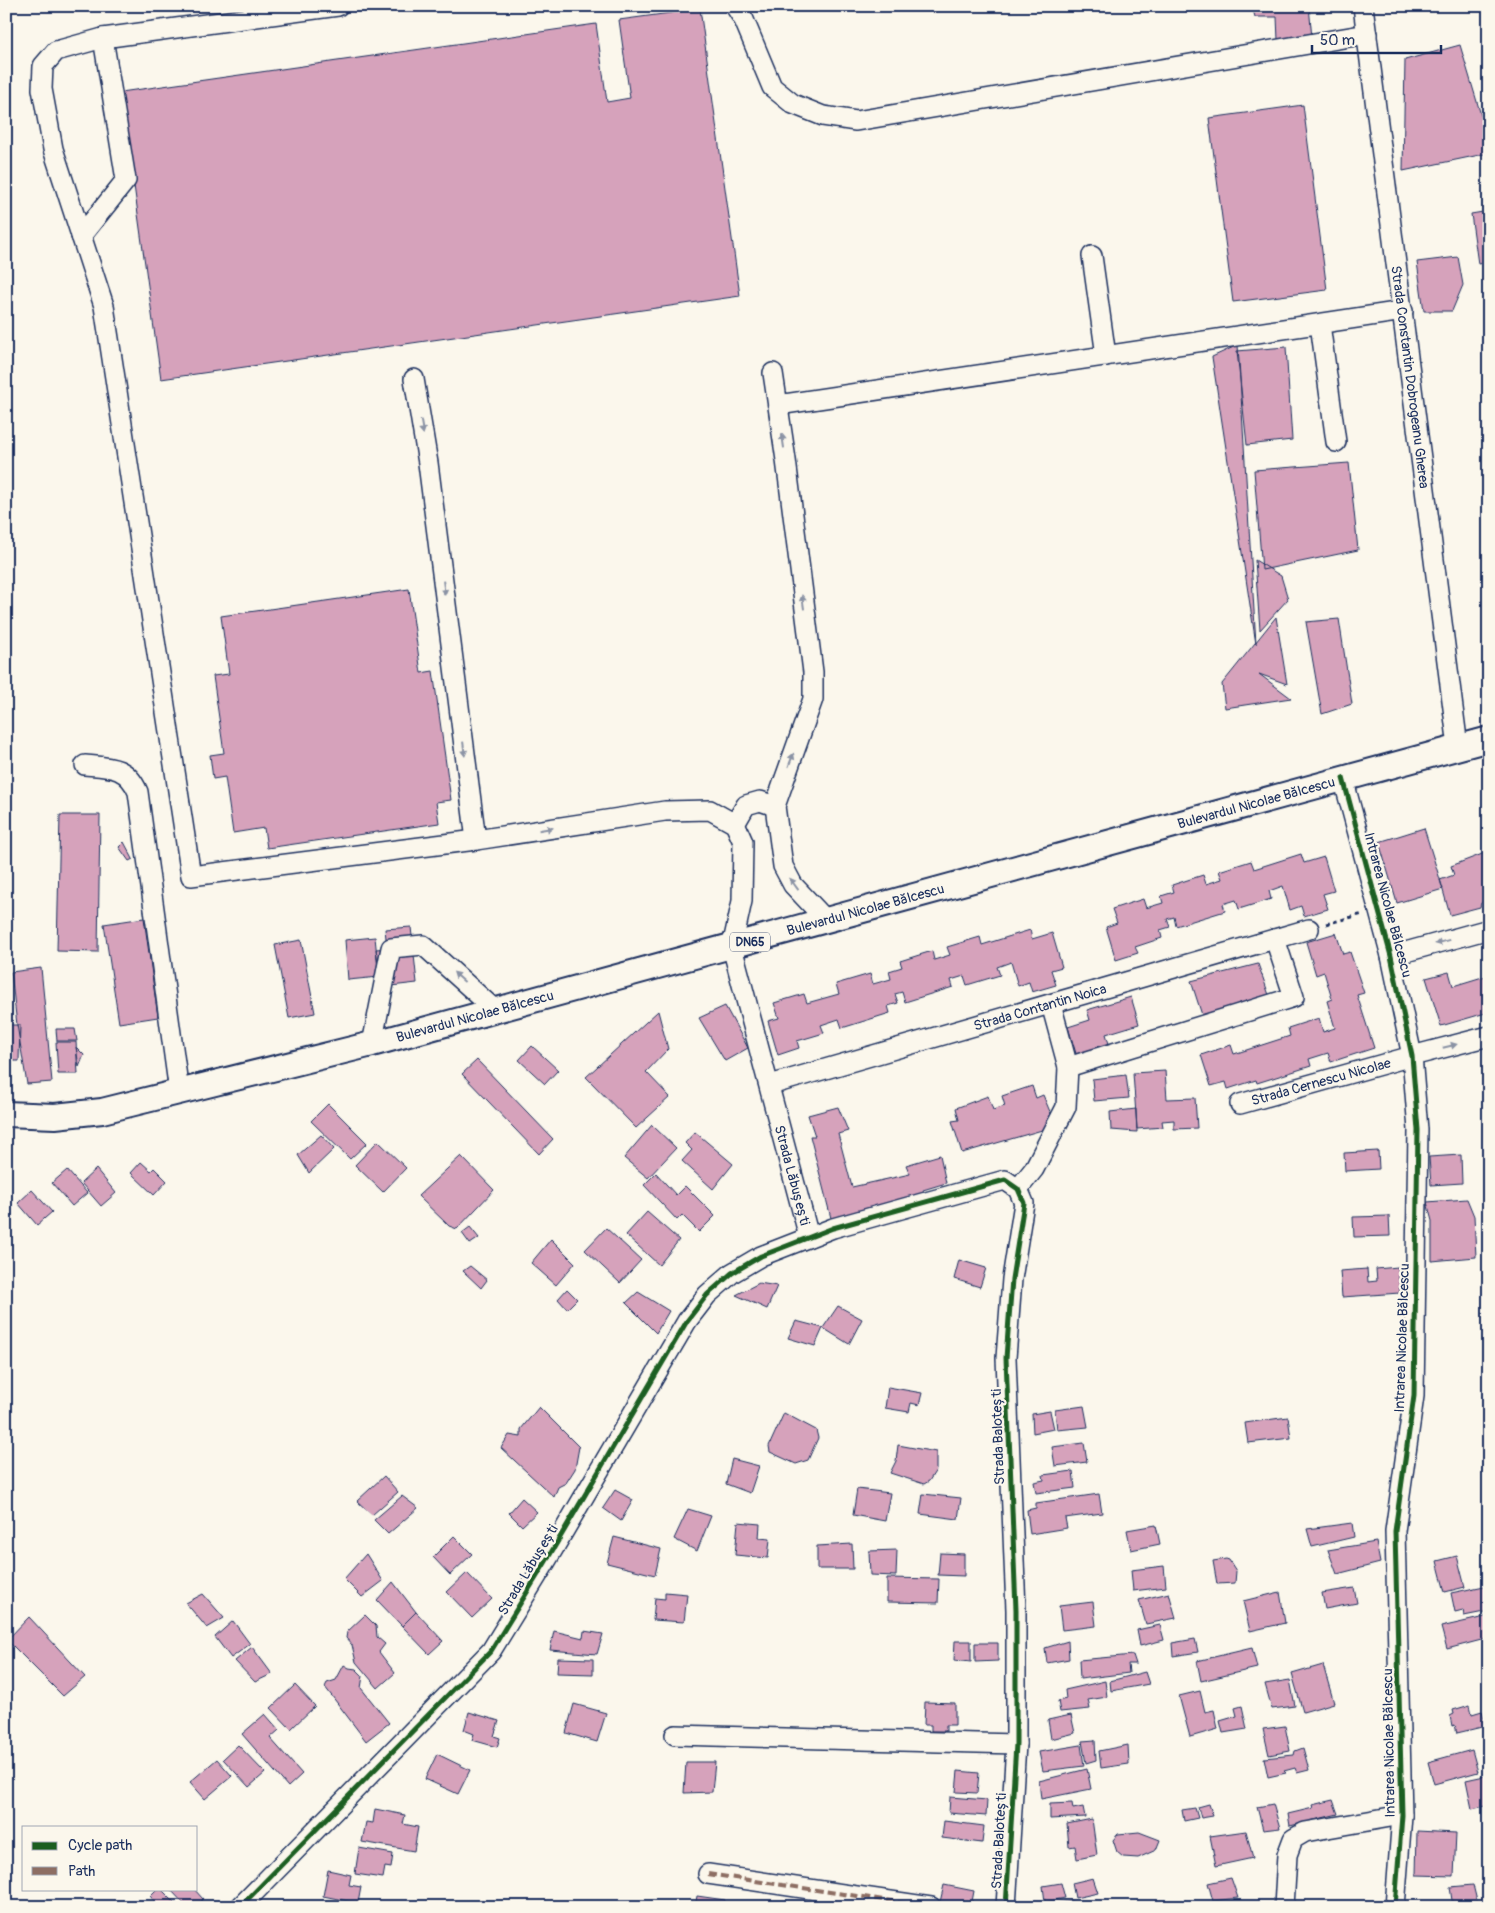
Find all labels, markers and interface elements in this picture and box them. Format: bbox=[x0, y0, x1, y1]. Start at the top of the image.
scale bar bbox=[1312, 22, 1441, 54]
text: 50 m bbox=[1320, 31, 1355, 50]
street label: Strada Constantin Dobrogeanu Gherea bbox=[1388, 264, 1433, 489]
one-way arrow bbox=[419, 419, 427, 435]
one-way arrow bbox=[779, 433, 787, 449]
one-way arrow bbox=[440, 580, 448, 596]
one-way arrow bbox=[799, 594, 807, 610]
one-way arrow bbox=[460, 741, 468, 757]
one-way arrow bbox=[787, 752, 795, 767]
street label: Bulevardul Nicolae Bălcescu bbox=[1176, 773, 1337, 832]
one-way arrow bbox=[538, 825, 554, 833]
street label: Intrarea Nicolae Bălcescu bbox=[1360, 831, 1416, 979]
one-way arrow bbox=[789, 878, 799, 891]
street label: Bulevardul Nicolae Bălcescu bbox=[785, 880, 946, 939]
road number: DN65 bbox=[730, 932, 770, 952]
one-way arrow bbox=[1434, 938, 1449, 946]
one-way arrow bbox=[453, 971, 465, 983]
street label: Strada Contantin Noica bbox=[972, 980, 1108, 1034]
street label: Bulevardul Nicolae Bălcescu bbox=[394, 986, 555, 1046]
one-way arrow bbox=[1443, 1042, 1458, 1050]
street label: Strada Cernescu Nicolae bbox=[1249, 1054, 1393, 1109]
street label: Strada Lăbușești bbox=[771, 1123, 814, 1228]
street label: Intrarea Nicolae Bălcescu bbox=[1391, 1263, 1413, 1413]
street label: Strada Balotești bbox=[988, 1388, 1008, 1485]
street label: Strada Lăbușești bbox=[494, 1521, 562, 1618]
street label: Intrarea Nicolae Bălcescu bbox=[1379, 1668, 1399, 1818]
street label: Strada Balotești bbox=[988, 1792, 1010, 1889]
legend bbox=[22, 1826, 198, 1890]
text: Cycle path bbox=[68, 1836, 132, 1855]
text: Path bbox=[68, 1862, 95, 1881]

